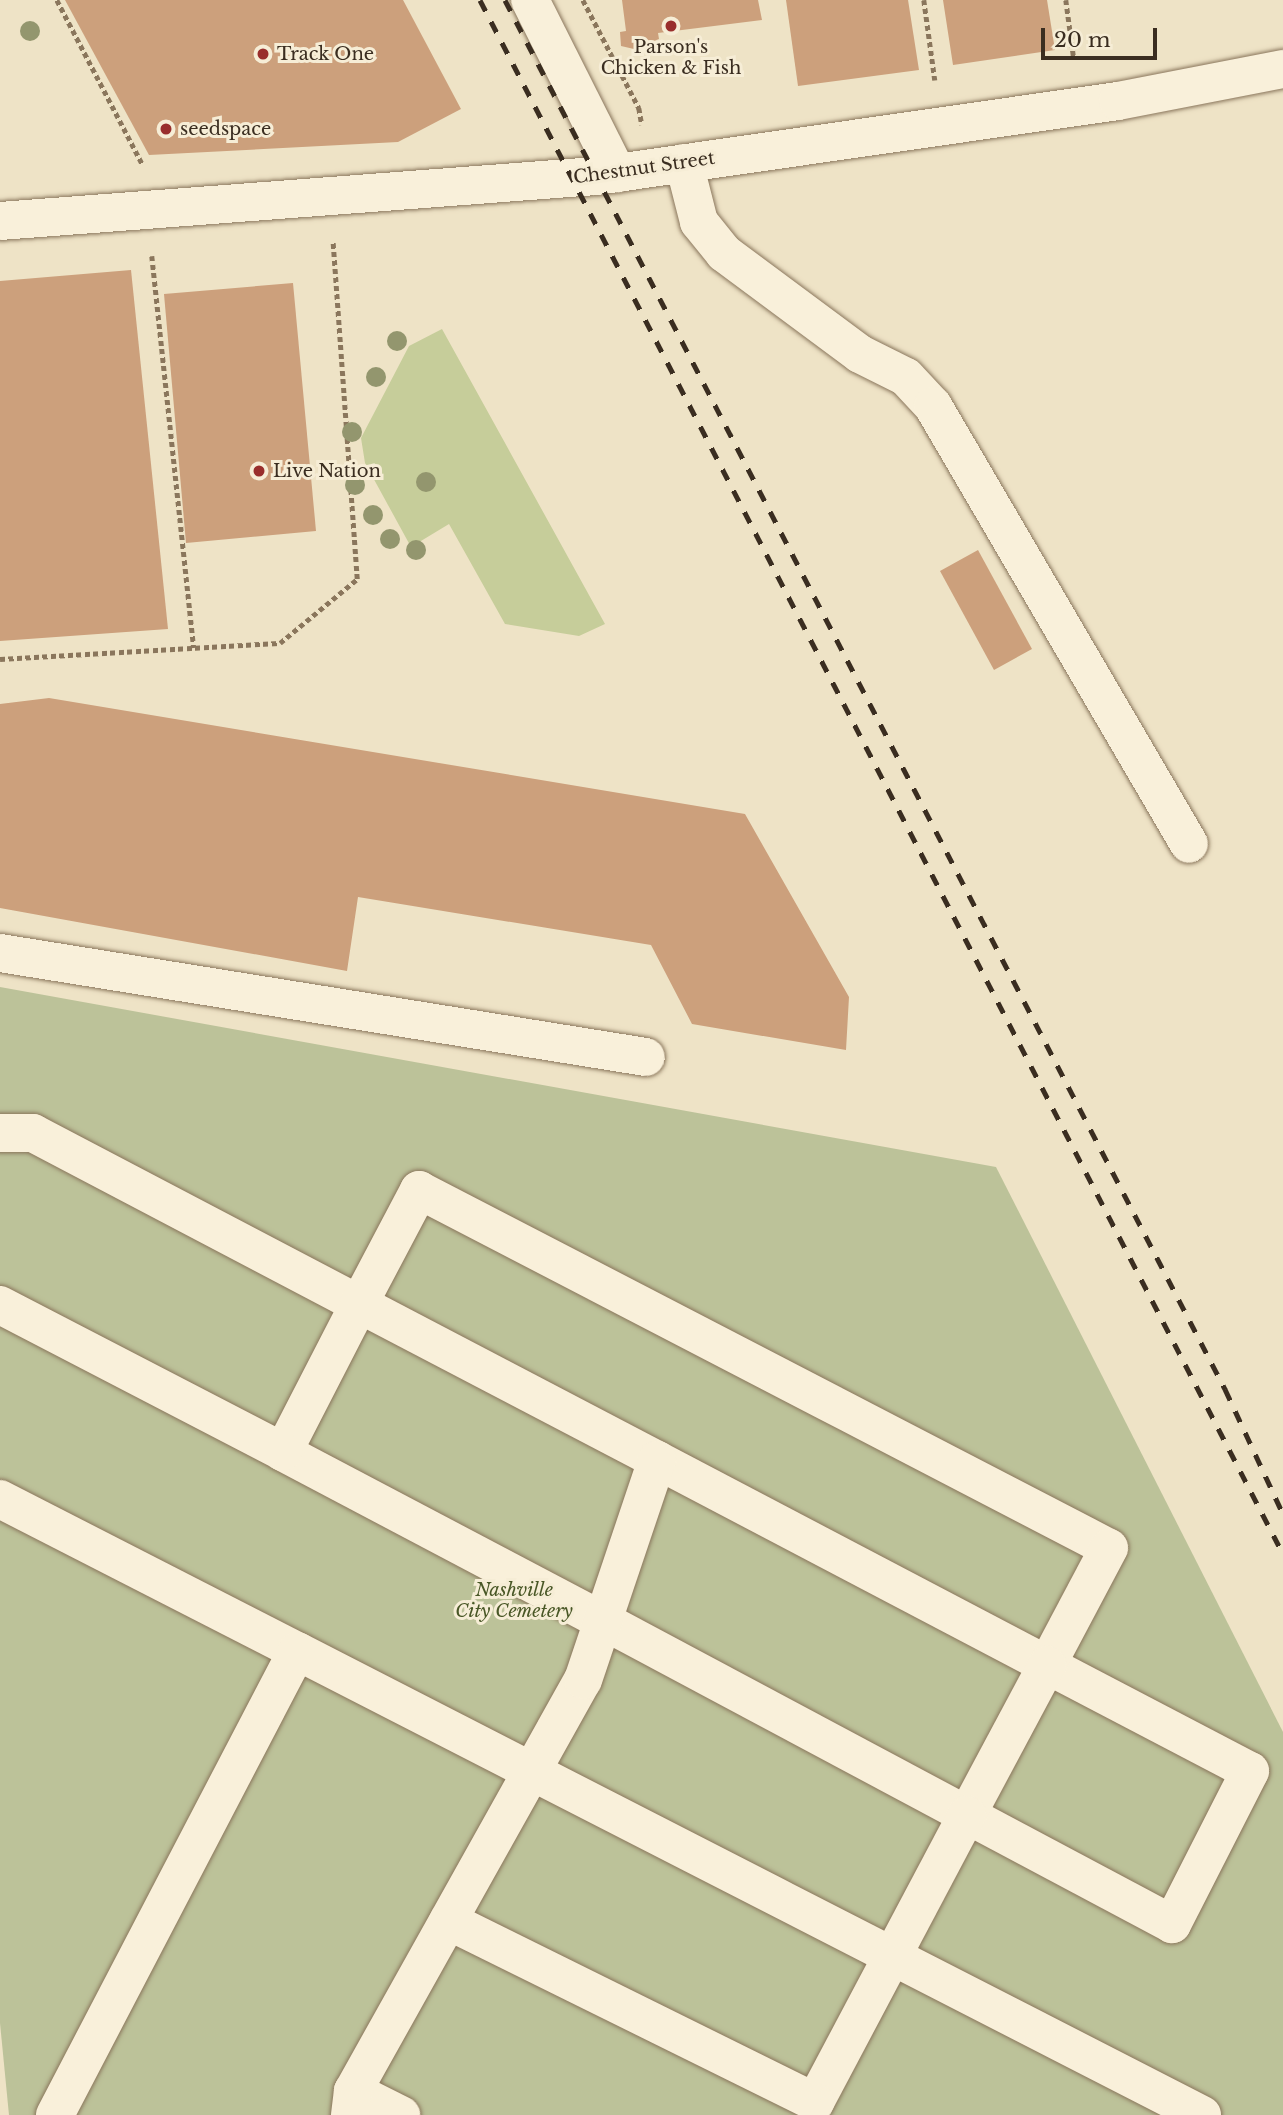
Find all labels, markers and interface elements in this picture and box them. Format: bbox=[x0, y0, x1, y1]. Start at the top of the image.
scale bar bbox=[1045, 14, 1160, 58]
marker: Parson's Chicken & Fish bbox=[663, 18, 679, 34]
text: 20 m bbox=[1054, 27, 1111, 53]
place label: Parson's Chicken & Fish bbox=[601, 37, 741, 80]
place label: Track One bbox=[277, 43, 374, 65]
marker: Track One bbox=[255, 46, 271, 62]
place label: seedspace bbox=[180, 118, 271, 140]
marker: seedspace bbox=[158, 121, 174, 137]
street label: Chestnut Street bbox=[572, 147, 716, 189]
place label: Live Nation bbox=[273, 460, 381, 482]
marker: Live Nation bbox=[251, 463, 267, 479]
park label: Nashville City Cemetery bbox=[455, 1580, 573, 1622]

